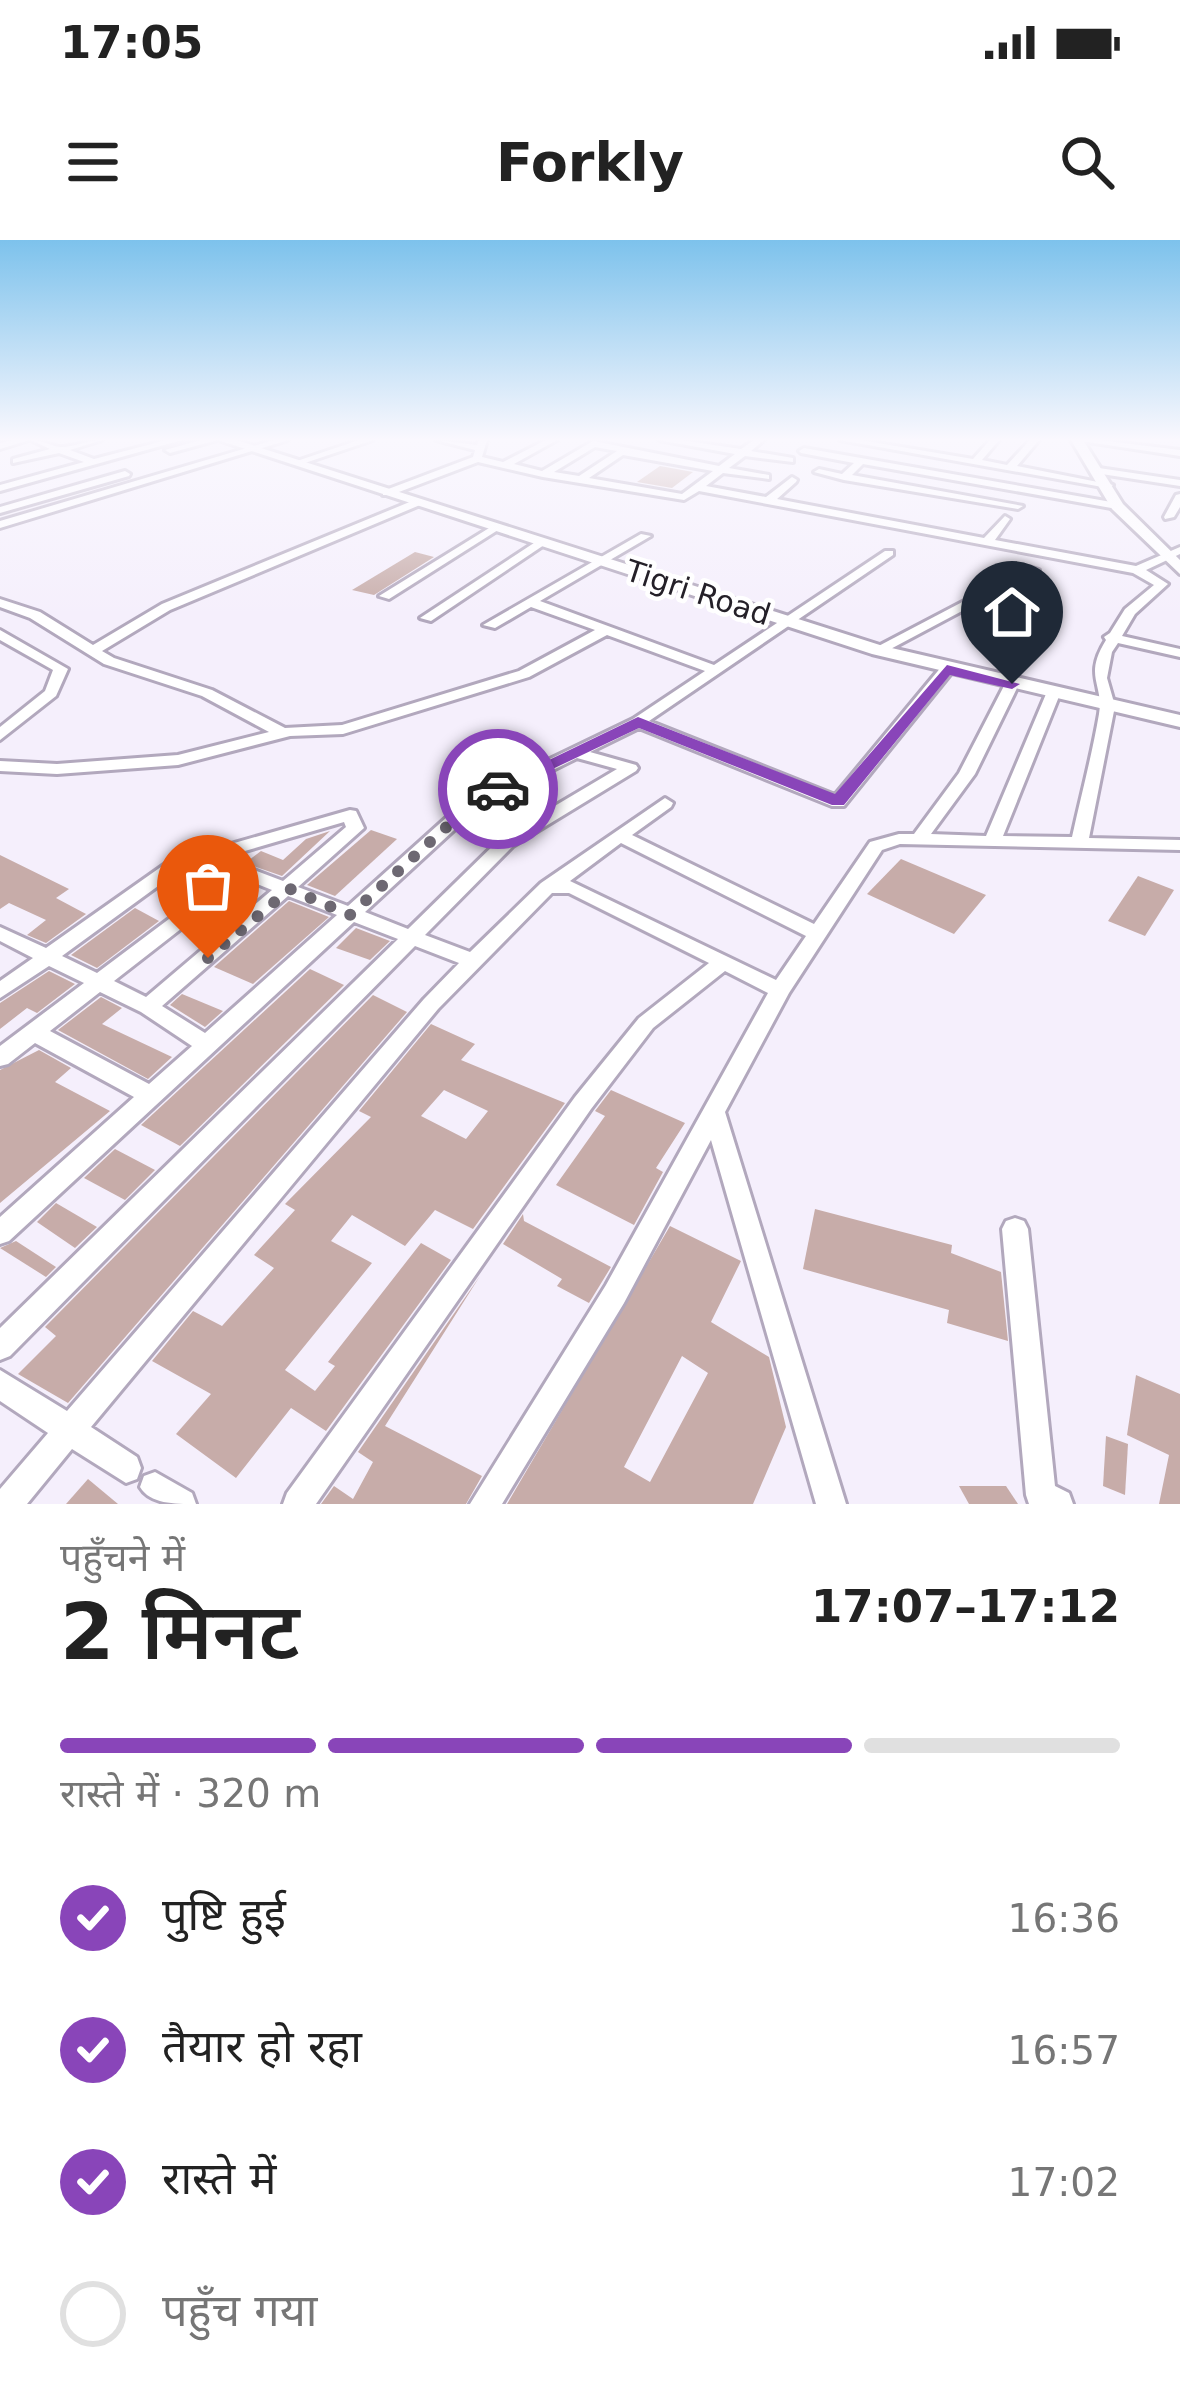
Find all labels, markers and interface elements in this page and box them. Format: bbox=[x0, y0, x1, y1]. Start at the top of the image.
text: 17:05 bbox=[60, 16, 203, 69]
icon: menu bbox=[60, 129, 126, 195]
icon: search bbox=[1054, 129, 1120, 195]
text: Forkly bbox=[496, 131, 684, 194]
street label: Tigri Road bbox=[620, 552, 775, 632]
pin bbox=[961, 561, 1063, 684]
icon: home bbox=[979, 579, 1045, 645]
courier bbox=[438, 729, 558, 849]
icon: car bbox=[465, 756, 531, 822]
pin bbox=[157, 835, 259, 958]
icon: bag bbox=[175, 853, 241, 919]
text: पहुँचने में bbox=[60, 1535, 185, 1580]
text: 17:07–17:12 bbox=[811, 1580, 1120, 1633]
text: 2 मिनट bbox=[60, 1587, 300, 1677]
text: रास्ते में · 320 m bbox=[60, 1771, 321, 1816]
icon: check bbox=[60, 1885, 126, 1951]
text: पुष्टि हुई bbox=[162, 1888, 286, 1941]
text: 16:36 bbox=[1008, 1896, 1120, 1941]
icon: check bbox=[60, 2017, 126, 2083]
text: तैयार हो रहा bbox=[162, 2020, 362, 2073]
text: 16:57 bbox=[1008, 2028, 1120, 2073]
icon: check bbox=[60, 2149, 126, 2215]
text: रास्ते में bbox=[162, 2152, 276, 2205]
text: 17:02 bbox=[1008, 2160, 1120, 2205]
text: पहुँच गया bbox=[162, 2284, 317, 2337]

